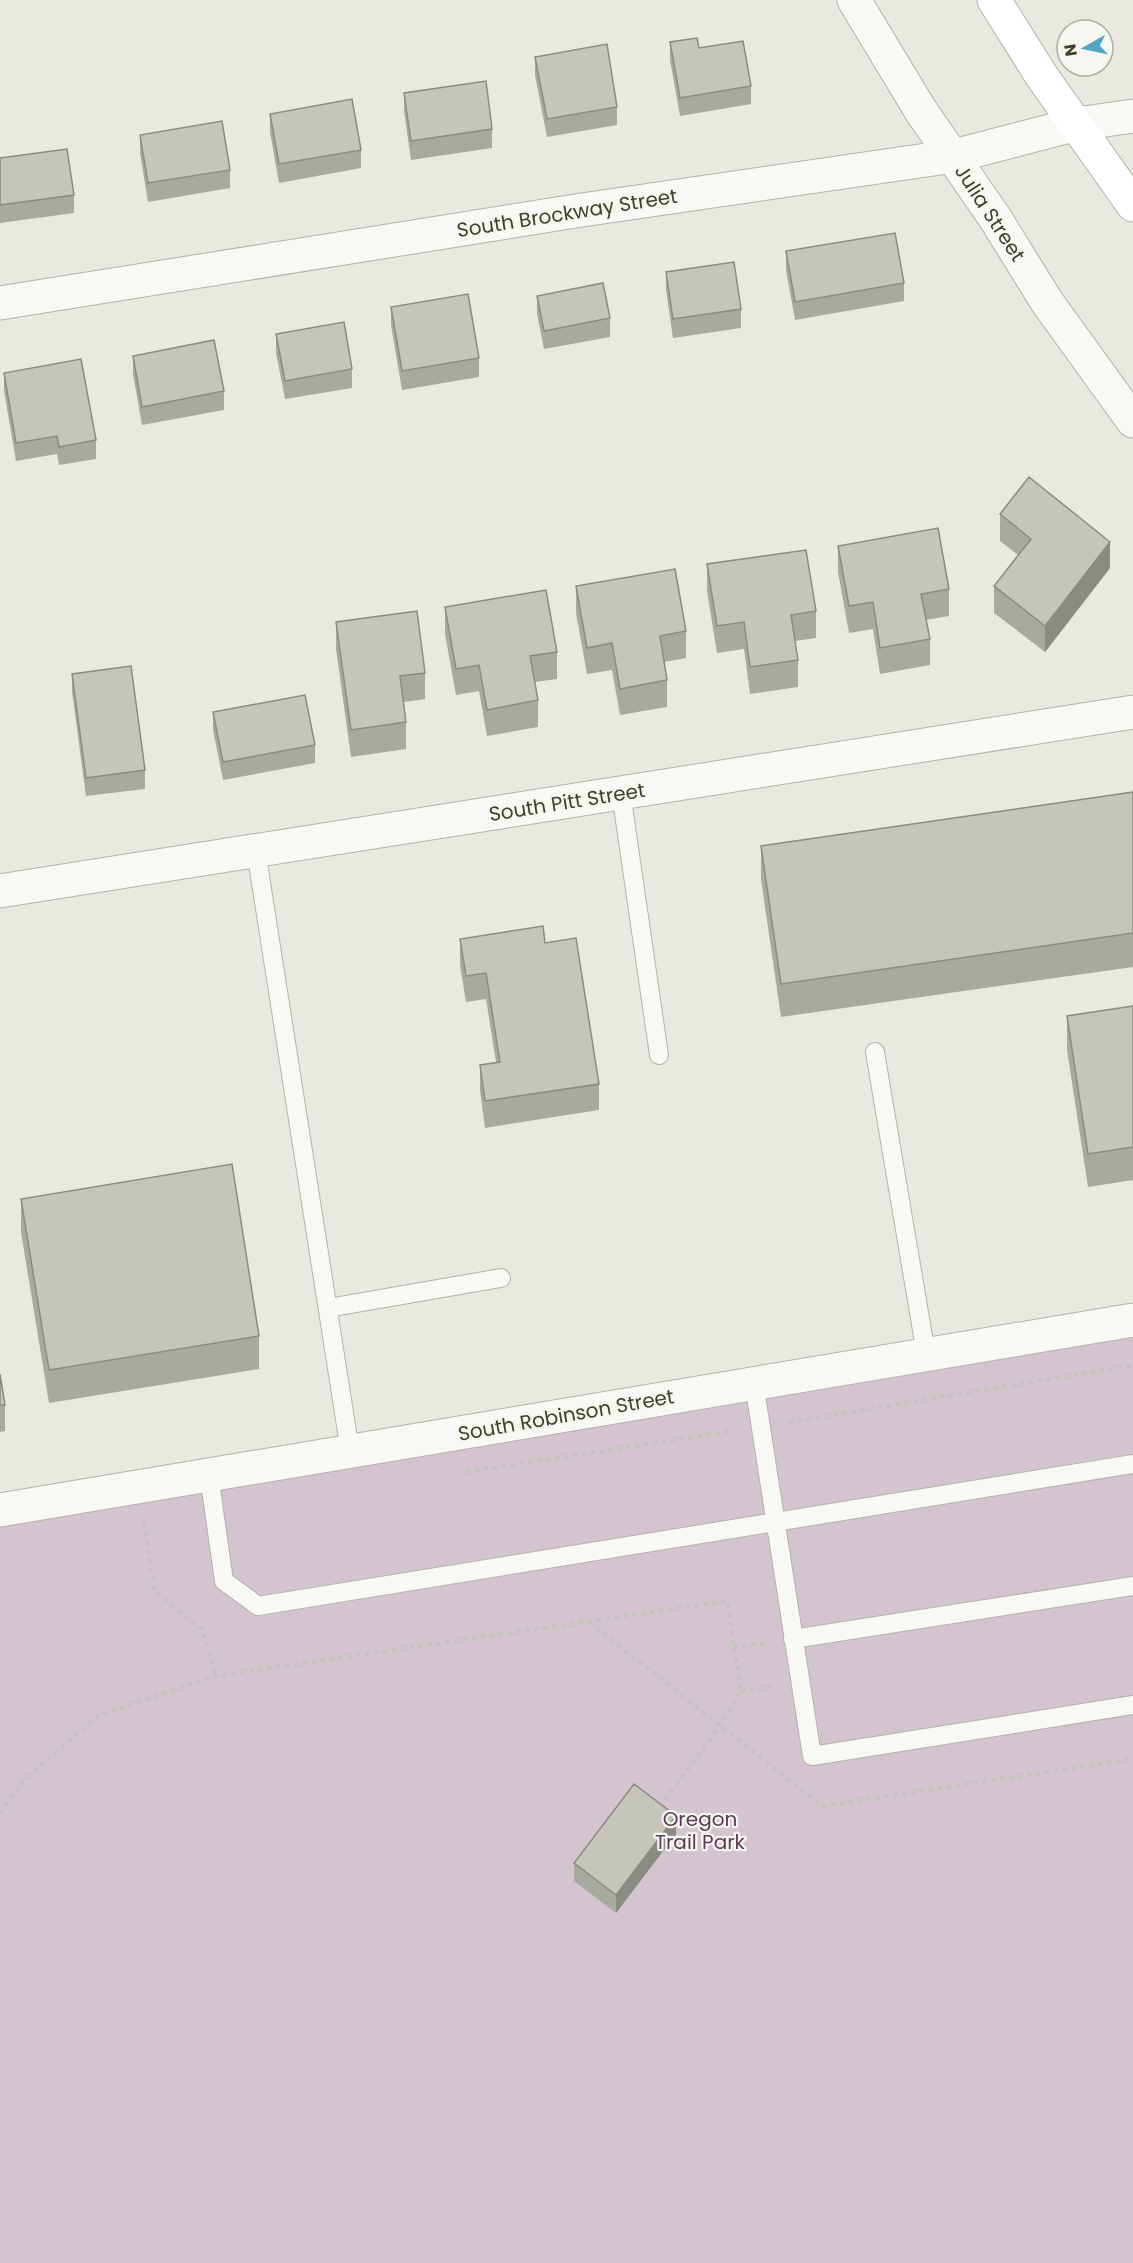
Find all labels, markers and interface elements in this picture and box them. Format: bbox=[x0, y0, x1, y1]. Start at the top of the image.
north arrow bbox=[1055, 18, 1115, 78]
text: N bbox=[1058, 43, 1083, 58]
street label: Julia Street bbox=[948, 159, 1032, 267]
street label: South Brockway Street bbox=[455, 182, 679, 244]
street label: South Pitt Street bbox=[487, 776, 647, 828]
street label: South Robinson Street bbox=[456, 1382, 676, 1448]
park label: Oregon Trail Park bbox=[655, 1805, 746, 1856]

